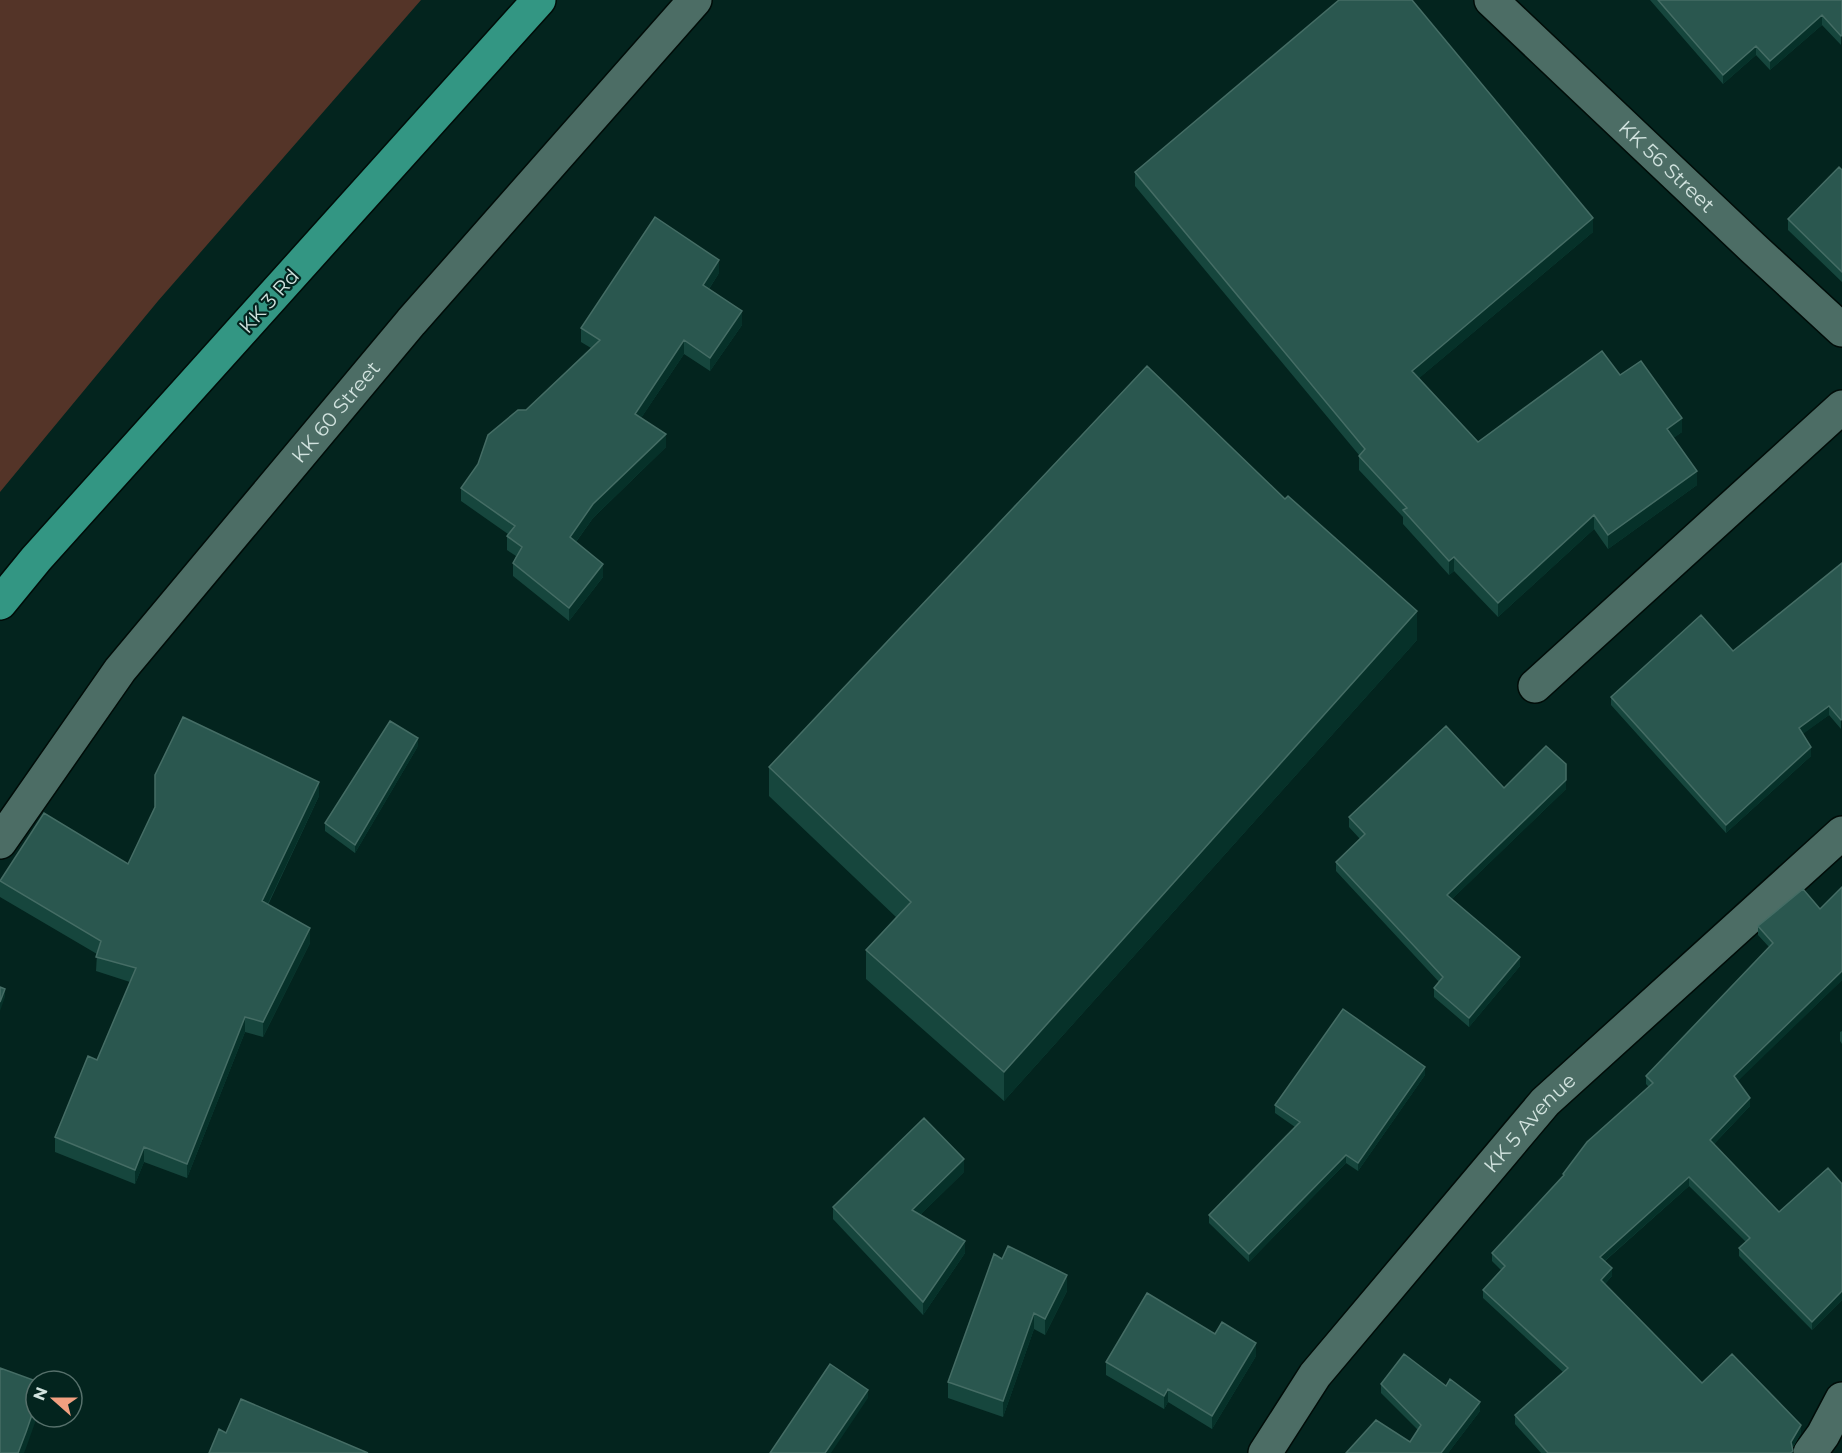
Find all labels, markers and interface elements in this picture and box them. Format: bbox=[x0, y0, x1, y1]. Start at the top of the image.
street label: KK 56 Street bbox=[1614, 115, 1720, 217]
street label: KK 3 Rd bbox=[234, 264, 304, 338]
street label: KK 60 Street bbox=[286, 356, 385, 468]
street label: KK 5 Avenue bbox=[1479, 1068, 1581, 1177]
north arrow bbox=[24, 1369, 84, 1429]
text: N bbox=[29, 1384, 52, 1403]

